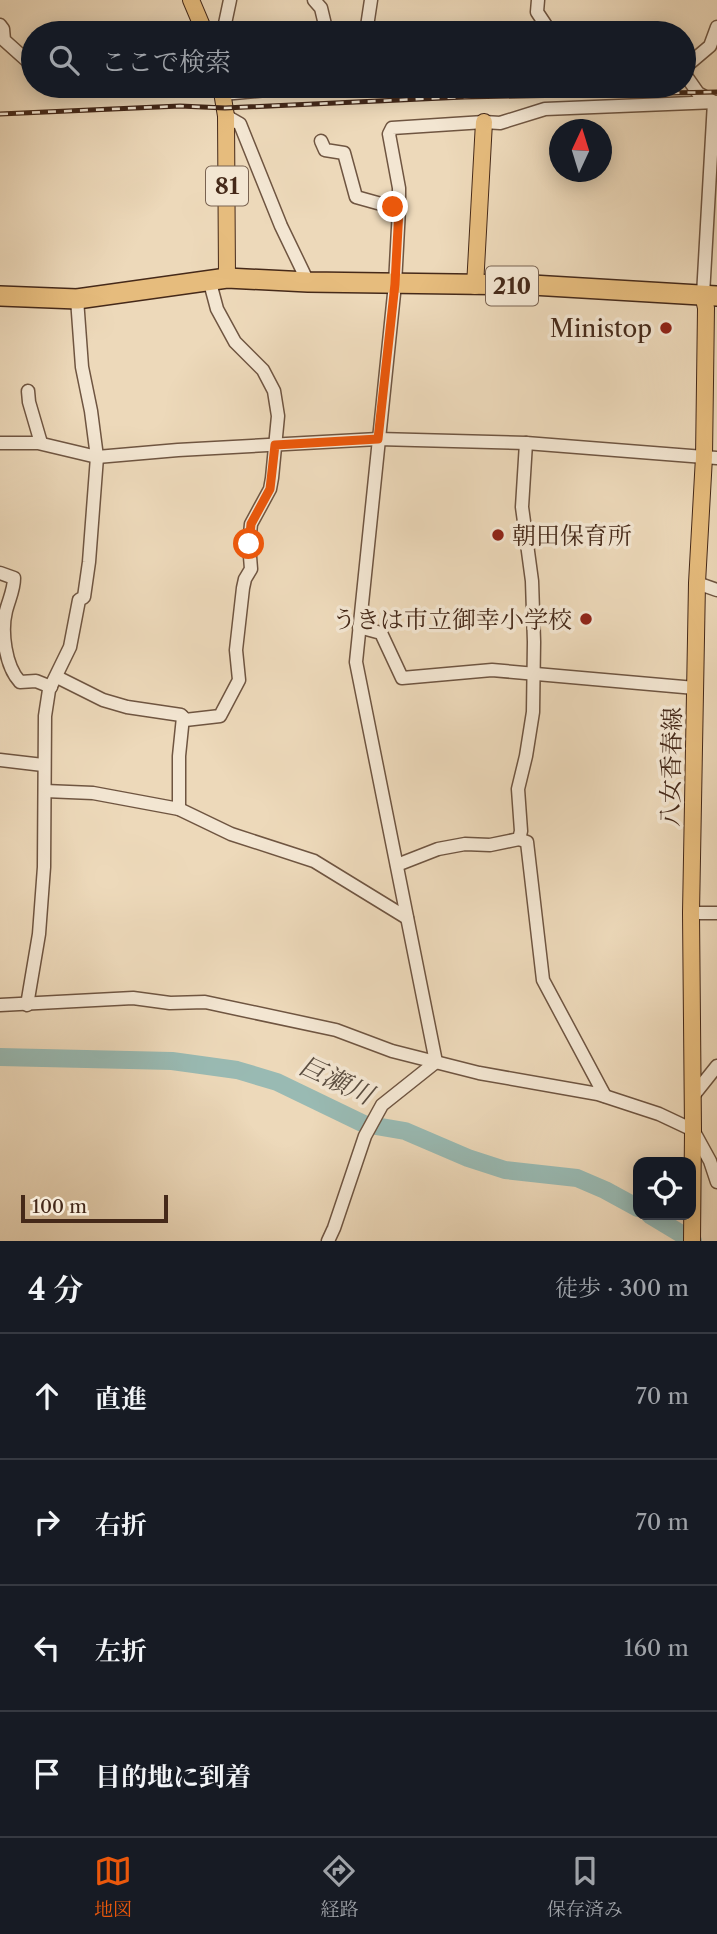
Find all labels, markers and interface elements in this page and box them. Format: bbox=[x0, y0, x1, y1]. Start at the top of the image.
search box bbox=[21, 21, 696, 98]
icon: search bbox=[45, 41, 83, 79]
text: ここで検索 bbox=[101, 46, 231, 78]
north arrow bbox=[549, 119, 612, 182]
road number: 81 bbox=[206, 167, 248, 206]
route end bbox=[377, 191, 408, 222]
road number: 210 bbox=[486, 266, 538, 306]
place label: Ministop bbox=[550, 314, 652, 343]
marker: Ministop bbox=[658, 320, 674, 336]
place label: 朝田保育所 bbox=[512, 521, 632, 550]
marker: 朝田保育所 bbox=[490, 527, 506, 543]
route start bbox=[233, 528, 264, 559]
place label: うきは市立御幸小学校 bbox=[332, 605, 572, 634]
marker: うきは市立御幸小学校 bbox=[578, 611, 594, 627]
street label: 八女香春線 bbox=[655, 707, 687, 827]
water label: 巨瀬川 bbox=[294, 1049, 381, 1112]
map controls bbox=[633, 1157, 696, 1220]
button: locate bbox=[633, 1157, 696, 1220]
scale bar bbox=[21, 1192, 168, 1224]
text: 100 m bbox=[32, 1195, 87, 1218]
text: 4 分 bbox=[28, 1271, 83, 1308]
text: 徒歩 · 300 m bbox=[555, 1274, 689, 1302]
icon: ahead bbox=[28, 1377, 66, 1415]
text: 70 m bbox=[636, 1382, 689, 1410]
text: 直進 bbox=[95, 1383, 147, 1415]
icon: right bbox=[28, 1503, 66, 1541]
text: 70 m bbox=[636, 1508, 689, 1536]
text: 右折 bbox=[95, 1509, 147, 1541]
icon: left bbox=[28, 1629, 66, 1667]
text: 160 m bbox=[624, 1634, 689, 1662]
text: 左折 bbox=[95, 1635, 147, 1667]
icon: arrive bbox=[28, 1755, 66, 1793]
text: 目的地に到着 bbox=[95, 1761, 251, 1793]
tab: 地図 bbox=[94, 1852, 132, 1921]
tab: 経路 bbox=[320, 1852, 359, 1921]
tab: 保存済み bbox=[547, 1852, 623, 1921]

